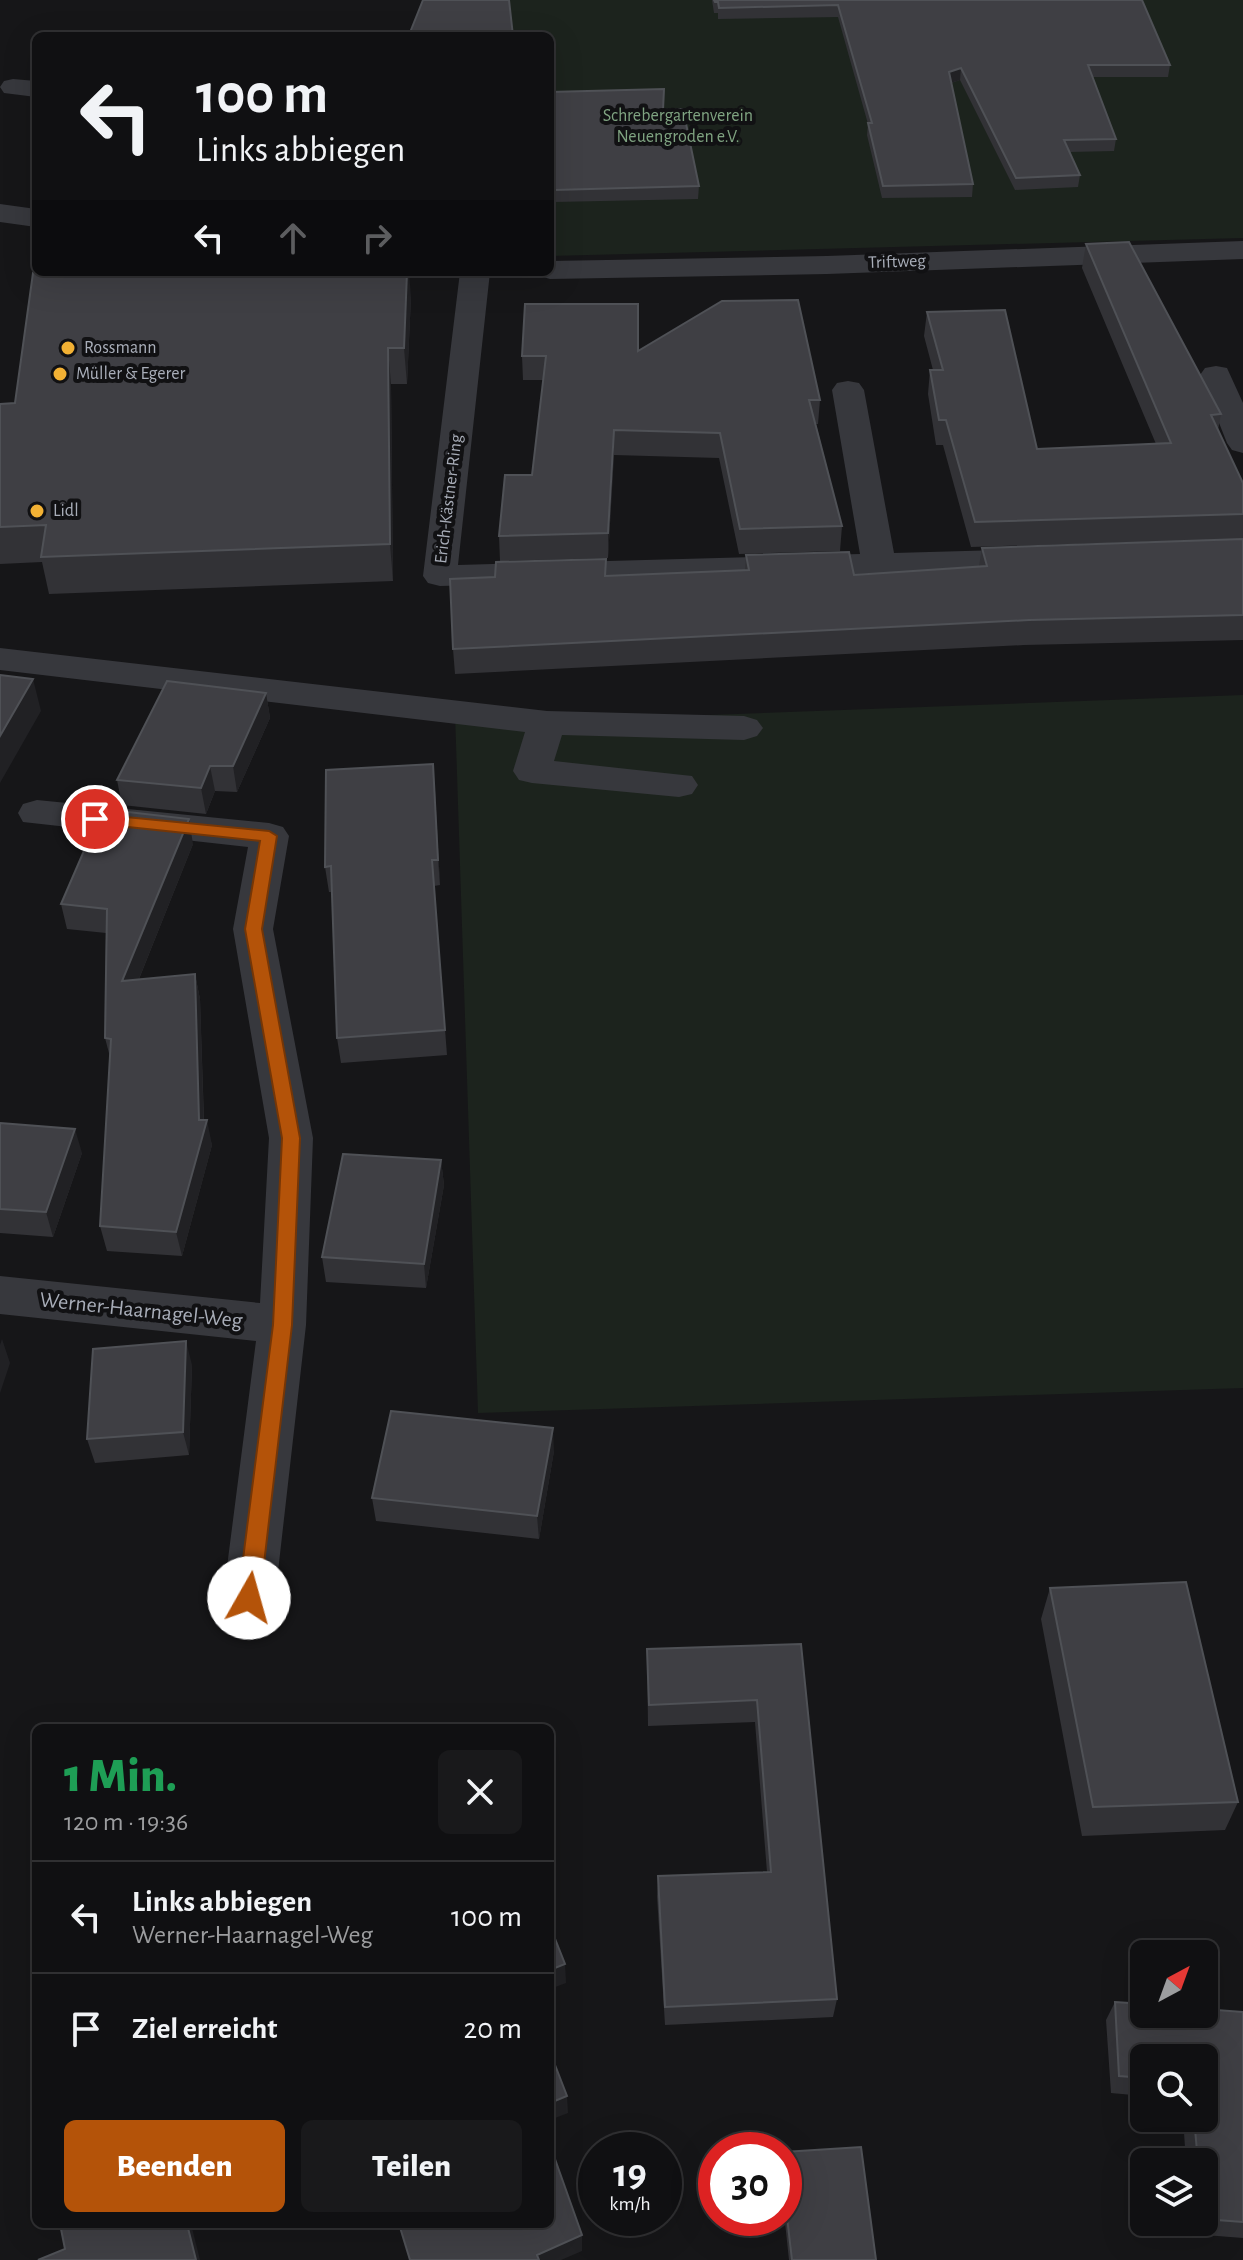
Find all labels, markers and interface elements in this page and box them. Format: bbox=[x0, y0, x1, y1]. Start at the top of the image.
icon: left bbox=[64, 64, 168, 168]
text: 100 m bbox=[196, 67, 328, 123]
park label: Schrebergartenverein Neuengroden e.V. bbox=[603, 107, 753, 146]
text: Links abbiegen bbox=[196, 132, 405, 168]
icon: left bbox=[187, 216, 231, 260]
icon: ahead bbox=[271, 216, 315, 260]
icon: right bbox=[355, 216, 399, 260]
street label: Triftweg bbox=[868, 252, 926, 272]
marker: Rossmann bbox=[59, 339, 77, 357]
place label: Rossmann bbox=[84, 339, 156, 357]
marker: Müller & Egerer bbox=[51, 365, 69, 383]
place label: Müller & Egerer bbox=[76, 365, 186, 383]
street label: Erich-Kästner-Ring bbox=[432, 433, 466, 565]
marker: Lidl bbox=[28, 502, 46, 520]
place label: Lidl bbox=[53, 502, 79, 520]
pin bbox=[61, 785, 129, 853]
icon: arrive bbox=[73, 797, 117, 841]
street label: Werner-Haarnagel-Weg bbox=[39, 1288, 244, 1332]
position arrow bbox=[207, 1556, 291, 1640]
button: close bbox=[438, 1750, 522, 1834]
text: 1 Min. bbox=[64, 1753, 177, 1801]
text: 120 m · 19:36 bbox=[64, 1809, 188, 1835]
text: Links abbiegen bbox=[132, 1887, 312, 1917]
icon: left bbox=[64, 1895, 108, 1939]
text: 100 m bbox=[451, 1902, 522, 1932]
text: Werner-Haarnagel-Weg bbox=[132, 1922, 373, 1948]
north arrow bbox=[1130, 1940, 1218, 2028]
map controls bbox=[1130, 1940, 1218, 2236]
icon: arrive bbox=[64, 2007, 108, 2051]
text: Ziel erreicht bbox=[132, 2014, 277, 2044]
text: 20 m bbox=[464, 2014, 522, 2044]
button: search bbox=[1130, 2044, 1218, 2132]
button: Beenden bbox=[64, 2120, 285, 2212]
button: Teilen bbox=[301, 2120, 522, 2212]
speed limit sign: 30 bbox=[698, 2132, 802, 2236]
button: layers bbox=[1130, 2148, 1218, 2236]
text: 19 bbox=[613, 2154, 647, 2194]
text: km/h bbox=[609, 2194, 651, 2214]

